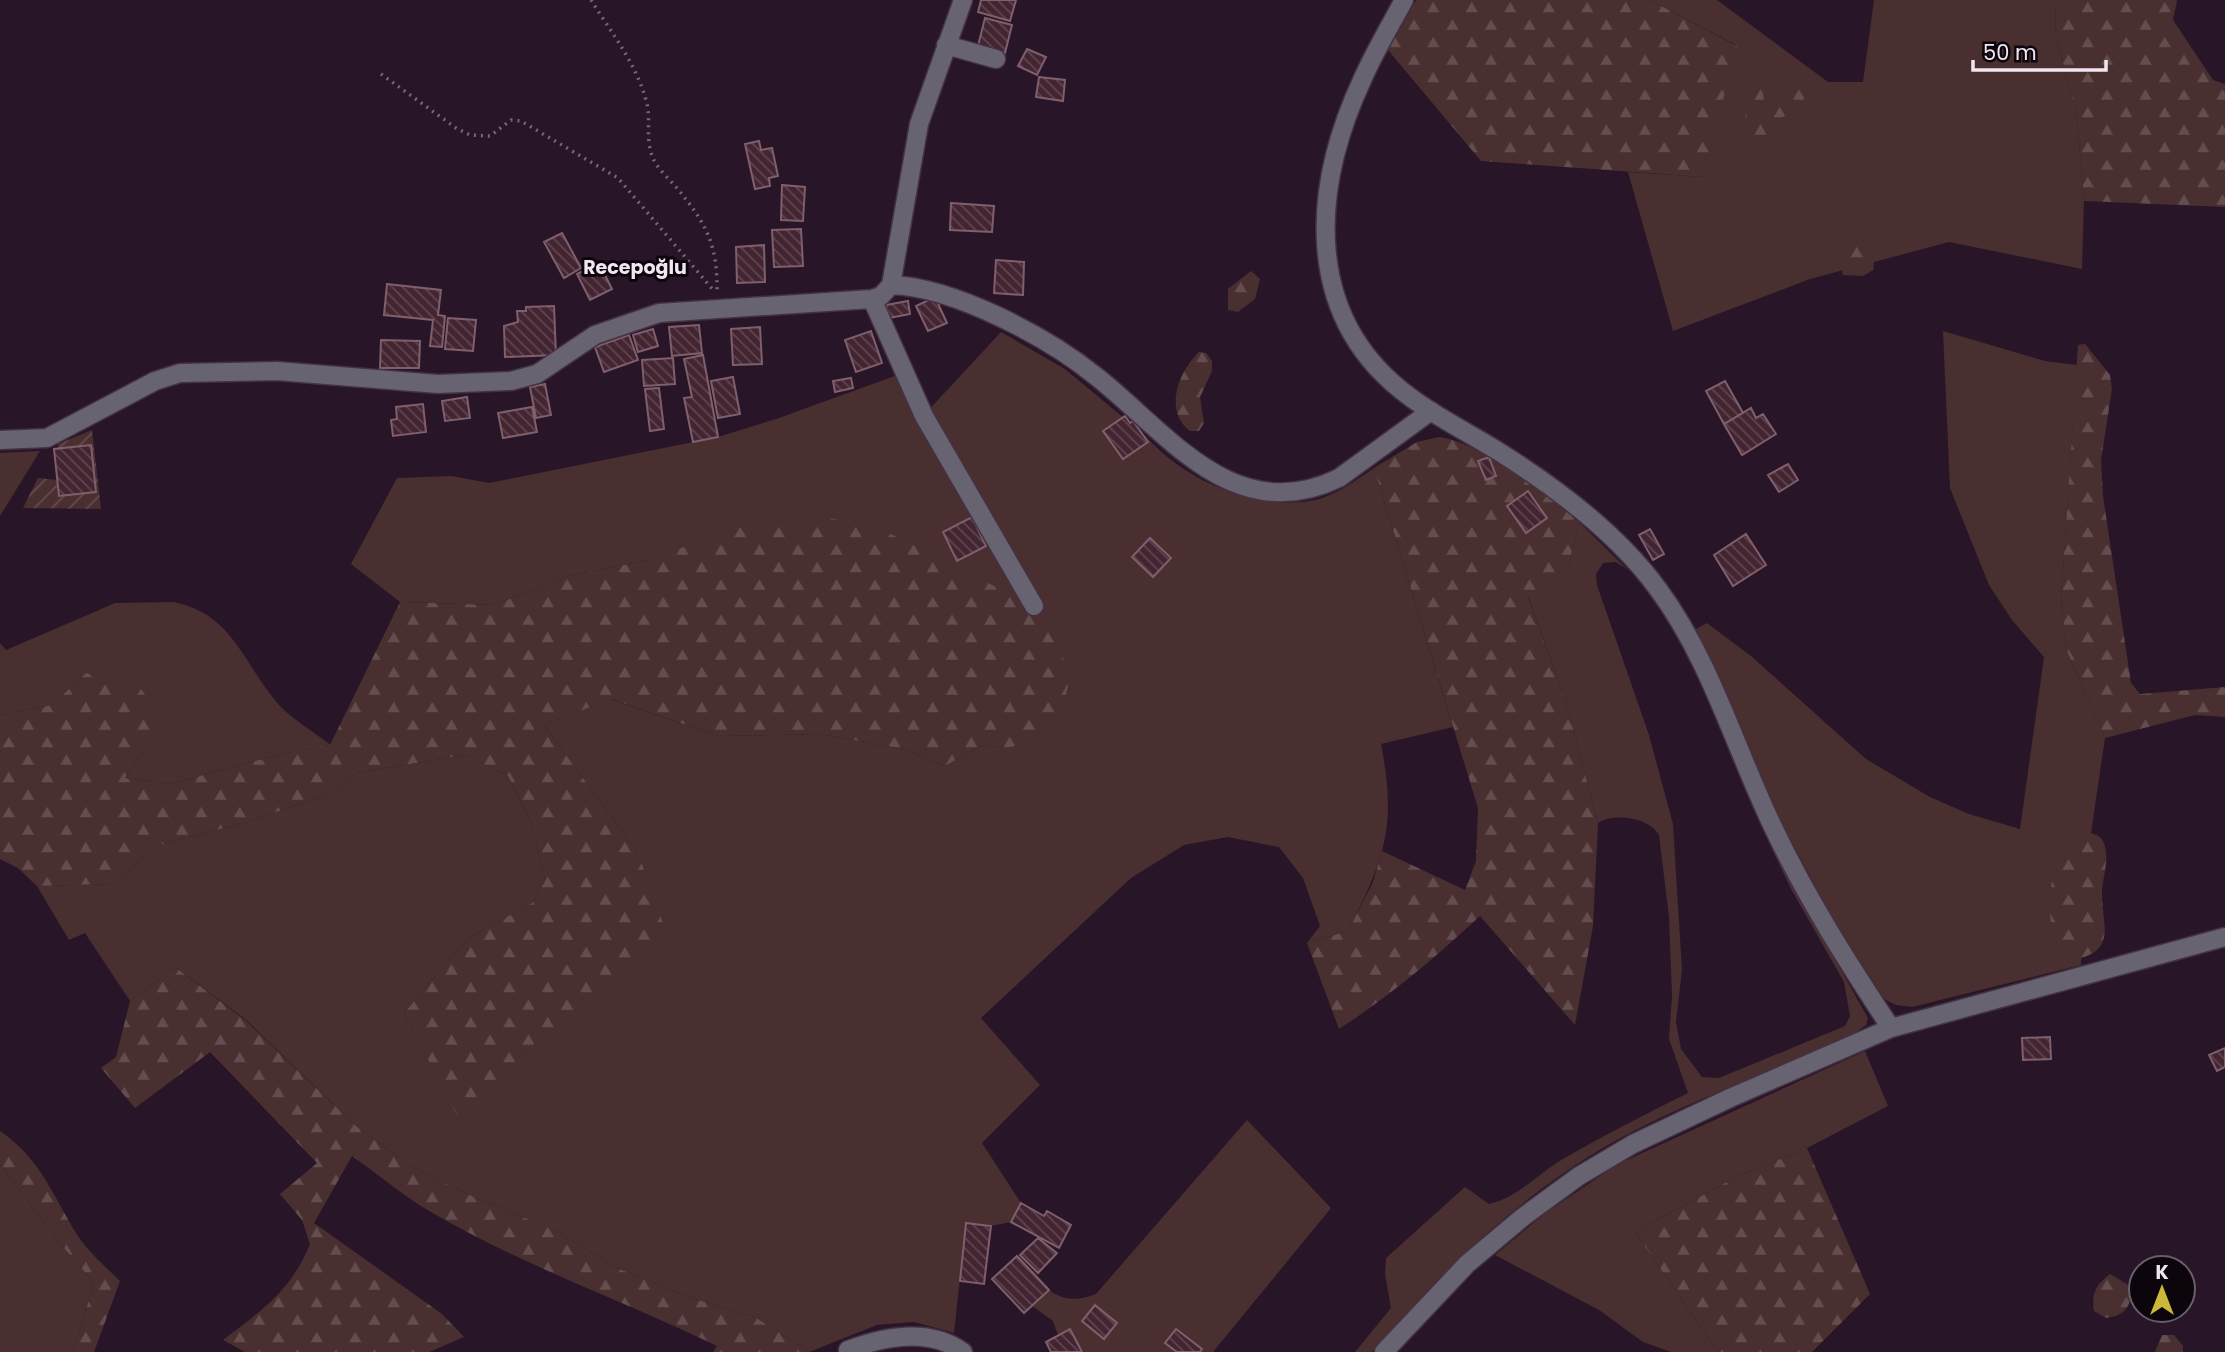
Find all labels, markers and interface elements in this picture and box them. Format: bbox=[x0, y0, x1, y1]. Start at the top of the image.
scale bar bbox=[1973, 28, 2106, 72]
text: 50 m bbox=[1983, 38, 2037, 67]
district label: Recepoğlu bbox=[583, 254, 687, 281]
north arrow bbox=[2127, 1254, 2197, 1324]
text: K bbox=[2155, 1259, 2169, 1286]

